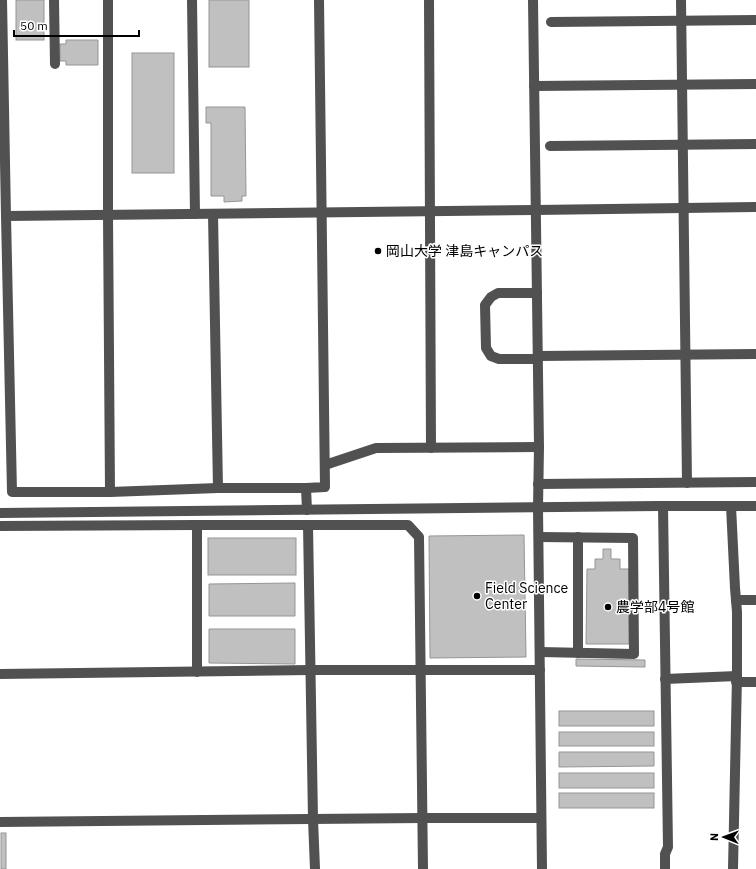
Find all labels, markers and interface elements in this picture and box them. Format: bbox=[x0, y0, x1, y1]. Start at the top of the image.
scale bar bbox=[14, 12, 139, 38]
text: 50 m bbox=[20, 18, 48, 33]
place label: 岡山大学 津島キャンパス bbox=[386, 242, 543, 260]
marker: 岡山大学 津島キャンパス bbox=[373, 246, 383, 256]
place label: Field Science Center bbox=[485, 579, 569, 613]
marker: Field Science Center bbox=[472, 591, 482, 601]
place label: 農学部4号館 bbox=[616, 598, 694, 616]
marker: 農学部4号館 bbox=[603, 602, 613, 612]
north arrow bbox=[704, 817, 744, 857]
text: N bbox=[707, 833, 721, 841]

